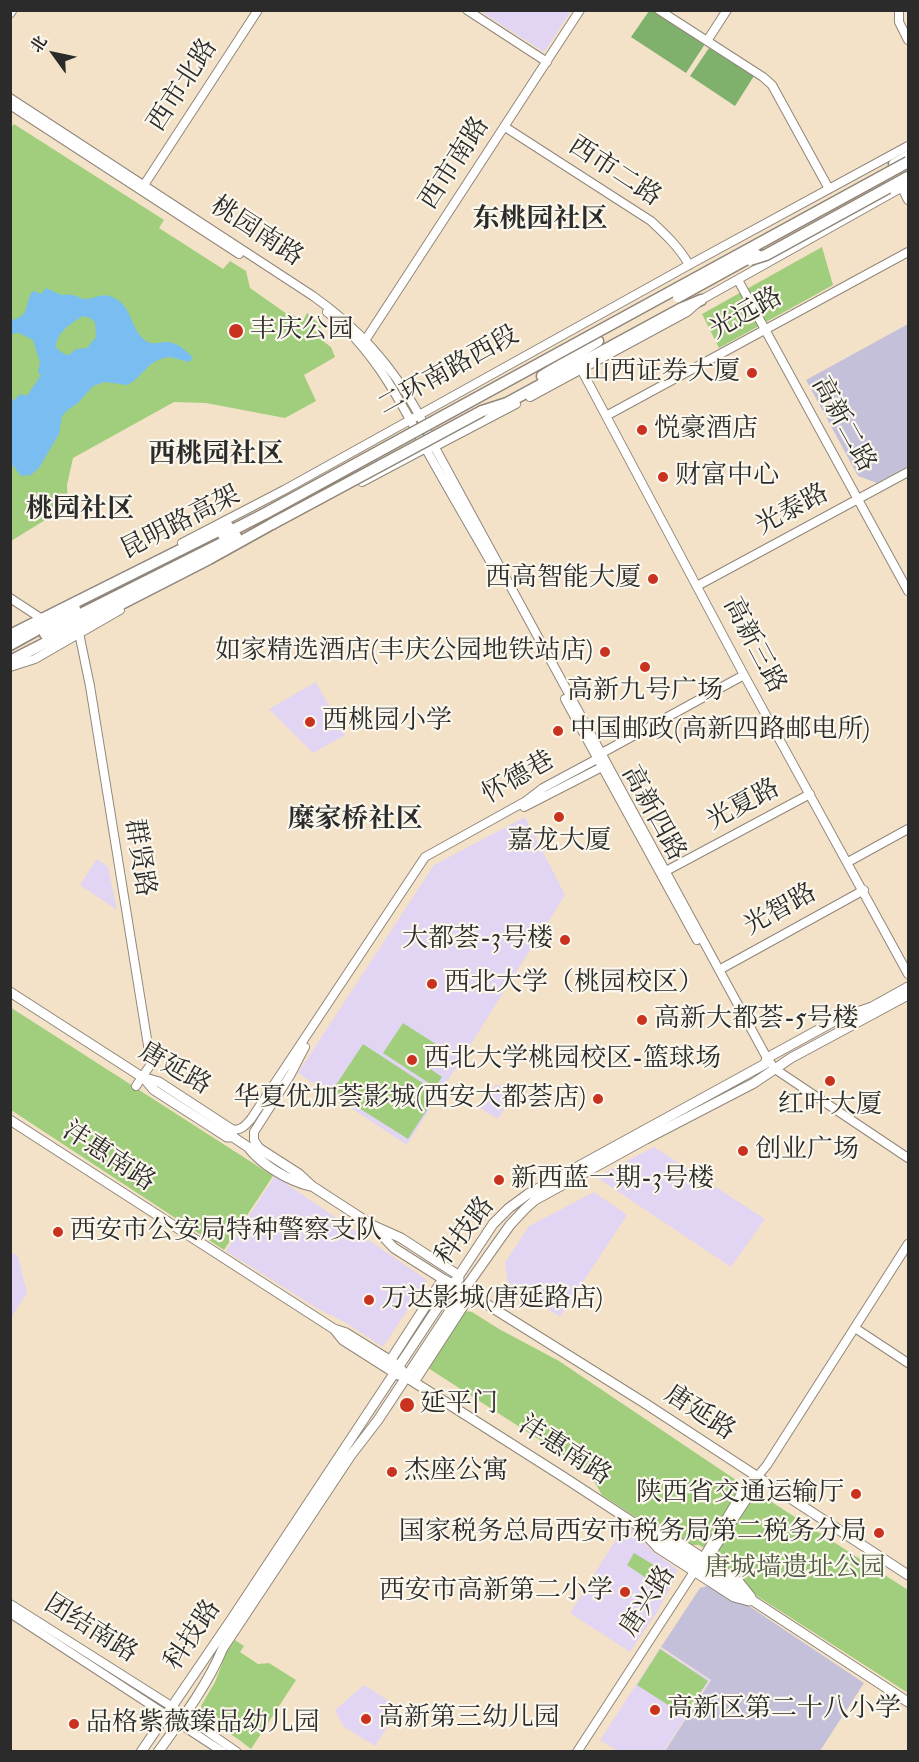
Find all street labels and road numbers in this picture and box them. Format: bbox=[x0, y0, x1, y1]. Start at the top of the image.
street label: 西市北路 bbox=[143, 34, 225, 138]
street label: 西市南路 bbox=[415, 112, 497, 216]
street label: 西市二路 bbox=[562, 132, 666, 214]
street label: 桃园南路 bbox=[204, 192, 308, 274]
street label: 光远路 bbox=[705, 282, 789, 348]
street label: 二环南路西段 bbox=[373, 321, 525, 423]
street label: 高新二路 bbox=[803, 372, 881, 478]
street label: 光泰路 bbox=[751, 479, 835, 543]
street label: 昆明路高架 bbox=[116, 481, 246, 567]
street label: 高新三路 bbox=[715, 593, 791, 699]
street label: 怀德巷 bbox=[477, 746, 561, 812]
street label: 高新四路 bbox=[613, 761, 691, 867]
street label: 光夏路 bbox=[702, 774, 786, 838]
street label: 群贤路 bbox=[116, 817, 160, 899]
street label: 光智路 bbox=[739, 878, 823, 944]
street label: 唐延路 bbox=[132, 1037, 216, 1103]
street label: 沣惠南路 bbox=[56, 1117, 160, 1199]
street label: 科技路 bbox=[430, 1192, 502, 1272]
street label: 唐延路 bbox=[658, 1380, 740, 1448]
street label: 沣惠南路 bbox=[512, 1411, 616, 1493]
street label: 唐兴路 bbox=[615, 1561, 683, 1643]
street label: 团结南路 bbox=[38, 1589, 142, 1671]
street label: 科技路 bbox=[159, 1595, 229, 1677]

